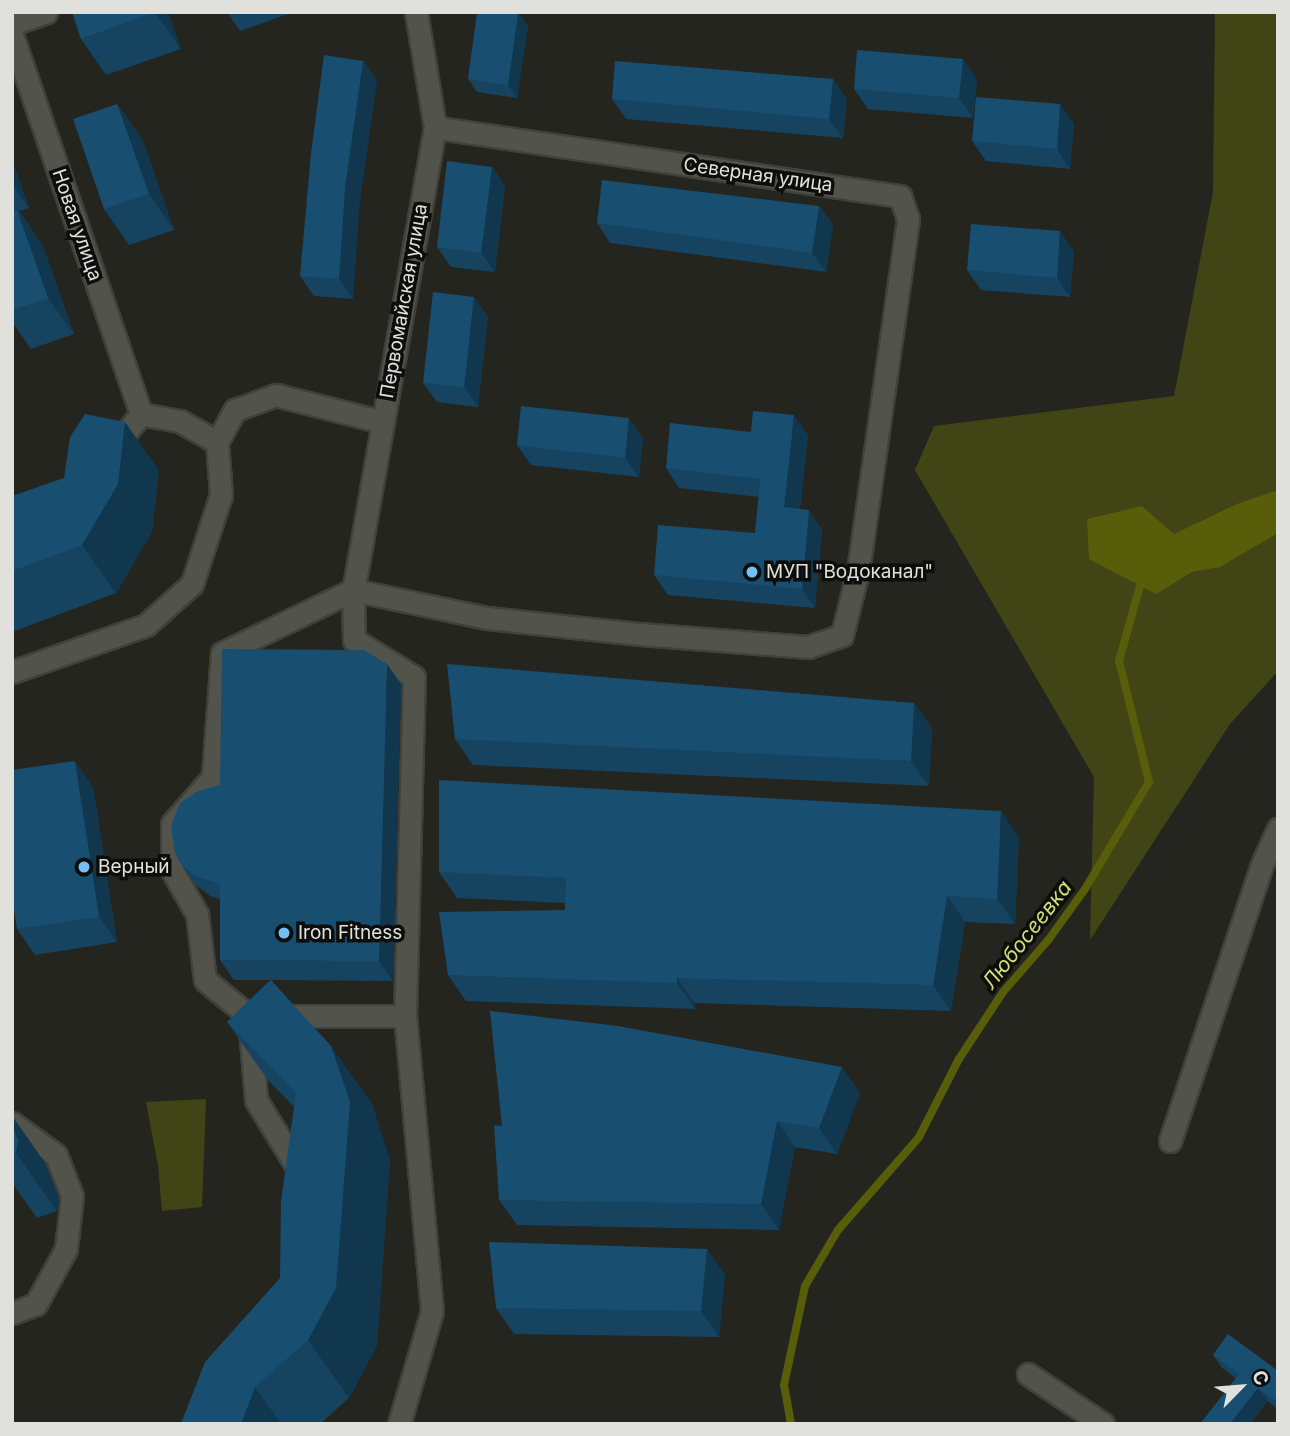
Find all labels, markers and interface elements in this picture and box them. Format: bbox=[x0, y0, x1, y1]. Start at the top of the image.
street label: Северная улица bbox=[682, 153, 834, 197]
street label: Новая улица bbox=[47, 166, 107, 284]
street label: Первомайская улица bbox=[376, 202, 432, 400]
place label: МУП "Водоканал" bbox=[766, 561, 933, 583]
marker: МУП "Водоканал" bbox=[744, 564, 760, 580]
place label: Верный bbox=[98, 856, 170, 878]
marker: Верный bbox=[76, 859, 92, 875]
water label: Любосеевка bbox=[977, 876, 1077, 994]
place label: Iron Fitness bbox=[298, 922, 402, 944]
marker: Iron Fitness bbox=[276, 925, 292, 941]
north arrow bbox=[1206, 1352, 1276, 1422]
text: С bbox=[1247, 1367, 1274, 1389]

